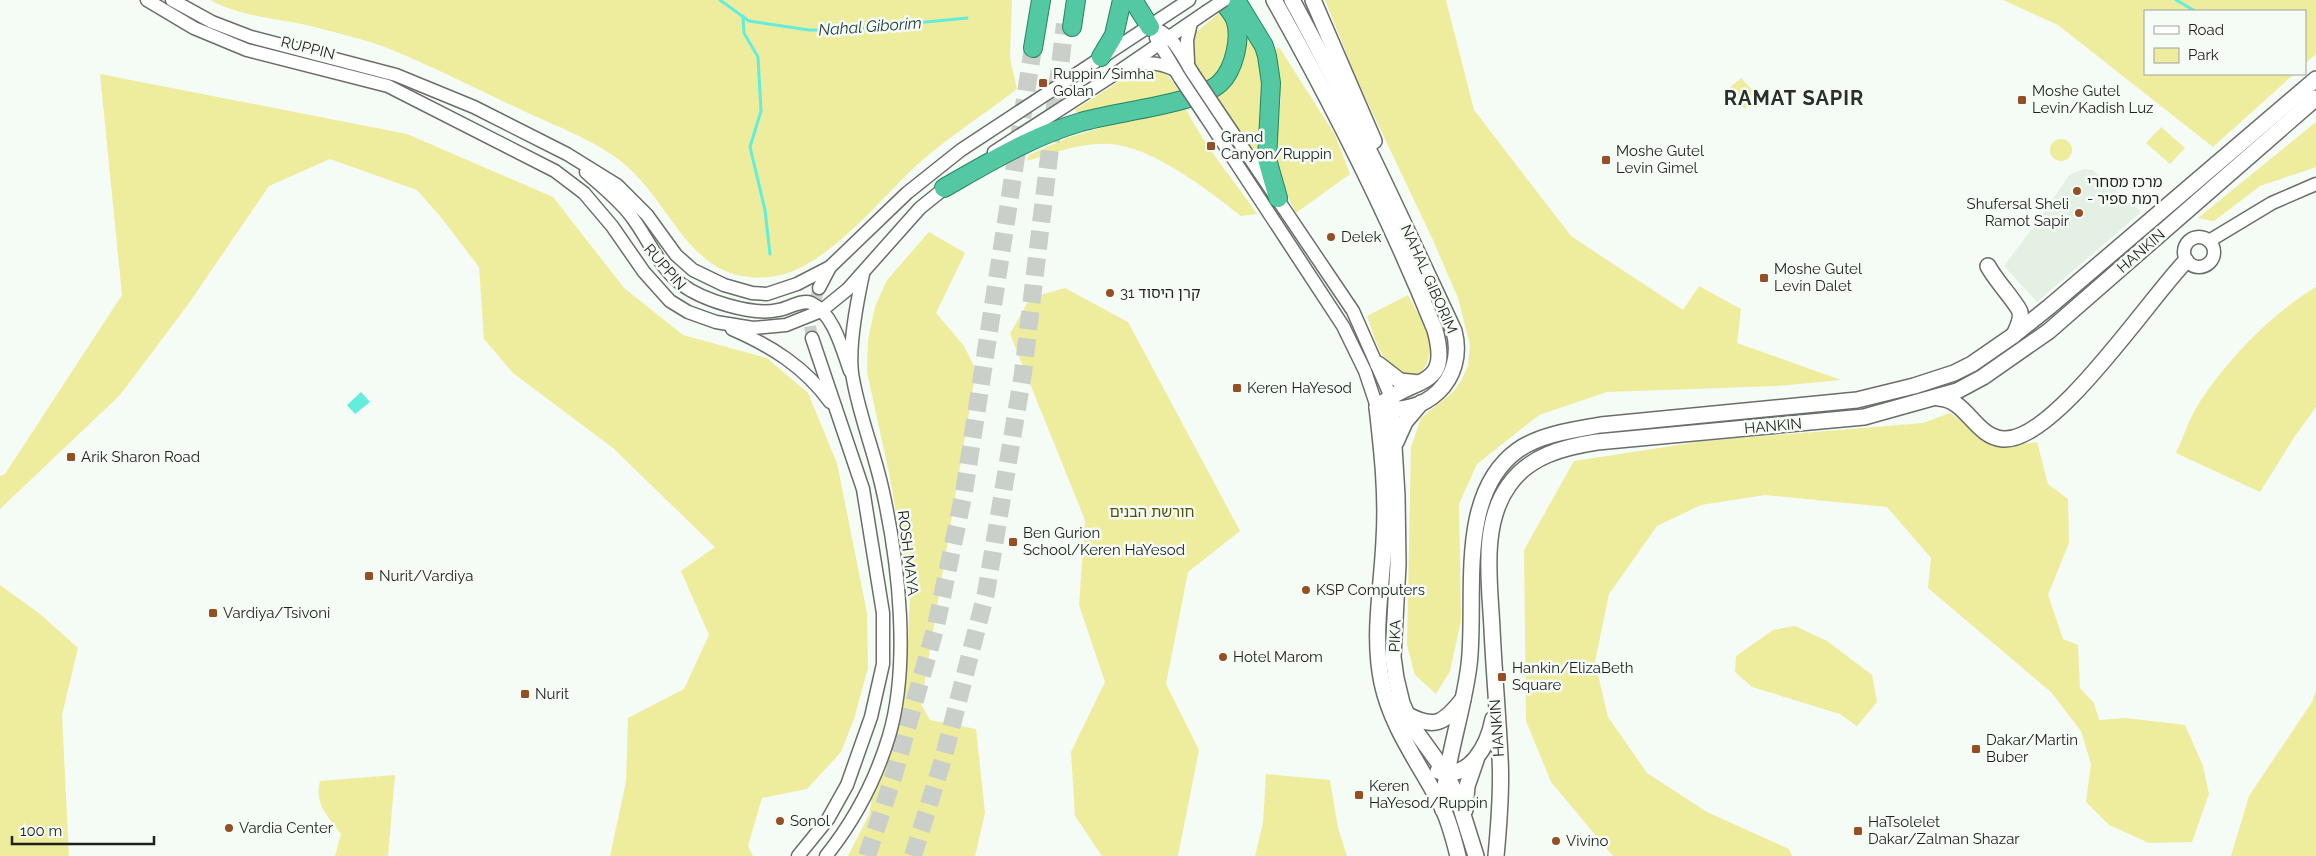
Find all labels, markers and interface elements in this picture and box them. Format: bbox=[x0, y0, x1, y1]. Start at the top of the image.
legend bbox=[2144, 10, 2306, 75]
water label: Nahal Giborim bbox=[818, 13, 922, 40]
text: Road bbox=[2188, 21, 2224, 39]
street label: RUPPIN bbox=[279, 33, 337, 63]
text: Park bbox=[2188, 46, 2219, 64]
place label: Ruppin/Simha Golan bbox=[1053, 65, 1154, 100]
marker: Ruppin/Simha Golan bbox=[1037, 77, 1049, 89]
place label: Moshe Gutel Levin/Kadish Luz bbox=[2032, 82, 2154, 117]
district label: RAMAT SAPIR bbox=[1724, 86, 1864, 110]
marker: Moshe Gutel Levin/Kadish Luz bbox=[2016, 94, 2028, 106]
place label: Grand Canyon/Ruppin bbox=[1221, 128, 1332, 163]
marker: Grand Canyon/Ruppin bbox=[1205, 140, 1217, 152]
place label: Moshe Gutel Levin Gimel bbox=[1616, 142, 1705, 177]
marker: Moshe Gutel Levin Gimel bbox=[1600, 154, 1612, 166]
place label: מרכז מסחרי - רמת ספיר bbox=[2087, 173, 2162, 208]
marker: מרכז מסחרי - רמת ספיר bbox=[2071, 185, 2083, 197]
place label: Shufersal Sheli Ramot Sapir bbox=[1967, 195, 2070, 230]
marker: Shufersal Sheli Ramot Sapir bbox=[2073, 207, 2085, 219]
street label: NAHAL GIBORIM bbox=[1397, 222, 1461, 336]
street label: HANKIN bbox=[2113, 225, 2169, 277]
place label: Delek bbox=[1341, 228, 1381, 246]
marker: Delek bbox=[1325, 231, 1337, 243]
street label: RUPPIN bbox=[640, 240, 690, 294]
place label: Moshe Gutel Levin Dalet bbox=[1774, 260, 1863, 295]
marker: Moshe Gutel Levin Dalet bbox=[1758, 272, 1770, 284]
place label: קרן היסוד 31 bbox=[1120, 284, 1200, 302]
marker: קרן היסוד 31 bbox=[1104, 287, 1116, 299]
place label: Keren HaYesod bbox=[1247, 379, 1352, 397]
marker: Keren HaYesod bbox=[1231, 382, 1243, 394]
street label: HANKIN bbox=[1743, 415, 1803, 437]
place label: Arik Sharon Road bbox=[81, 448, 200, 466]
marker: Arik Sharon Road bbox=[65, 451, 77, 463]
park label: חורשת הבנים bbox=[1110, 503, 1194, 521]
street label: ROSH MAYA bbox=[894, 509, 922, 597]
place label: Ben Gurion School/Keren HaYesod bbox=[1023, 524, 1185, 559]
marker: Ben Gurion School/Keren HaYesod bbox=[1007, 536, 1019, 548]
place label: Nurit/Vardiya bbox=[379, 567, 473, 585]
marker: Nurit/Vardiya bbox=[363, 570, 375, 582]
place label: KSP Computers bbox=[1316, 581, 1425, 599]
marker: KSP Computers bbox=[1300, 584, 1312, 596]
place label: Vardiya/Tsivoni bbox=[223, 604, 330, 622]
marker: Vardiya/Tsivoni bbox=[207, 607, 219, 619]
street label: PIKA bbox=[1385, 619, 1405, 653]
place label: Hotel Marom bbox=[1233, 648, 1323, 666]
marker: Hotel Marom bbox=[1217, 651, 1229, 663]
place label: Hankin/ElizaBeth Square bbox=[1512, 659, 1633, 694]
marker: Hankin/ElizaBeth Square bbox=[1496, 671, 1508, 683]
place label: Nurit bbox=[535, 685, 569, 703]
marker: Nurit bbox=[519, 688, 531, 700]
street label: HANKIN bbox=[1486, 699, 1508, 757]
place label: Dakar/Martin Buber bbox=[1986, 731, 2078, 766]
marker: Dakar/Martin Buber bbox=[1970, 743, 1982, 755]
place label: Keren HaYesod/Ruppin bbox=[1369, 777, 1488, 812]
marker: Keren HaYesod/Ruppin bbox=[1353, 789, 1365, 801]
place label: Sonol bbox=[790, 812, 831, 830]
place label: HaTsolelet Dakar/Zalman Shazar bbox=[1868, 813, 2020, 848]
scale bar bbox=[12, 814, 155, 846]
marker: Sonol bbox=[774, 815, 786, 827]
place label: Vardia Center bbox=[239, 819, 334, 837]
text: 100 m bbox=[20, 822, 62, 840]
marker: Vardia Center bbox=[223, 822, 235, 834]
marker: HaTsolelet Dakar/Zalman Shazar bbox=[1852, 825, 1864, 837]
place label: Vivino bbox=[1566, 832, 1608, 850]
marker: Vivino bbox=[1550, 835, 1562, 847]

